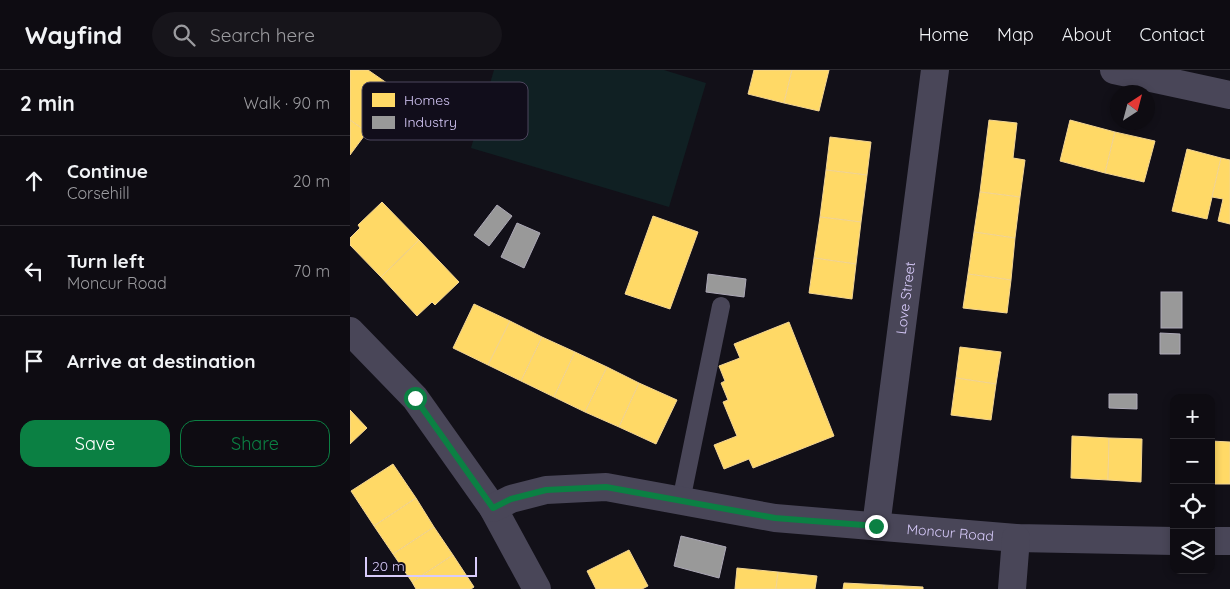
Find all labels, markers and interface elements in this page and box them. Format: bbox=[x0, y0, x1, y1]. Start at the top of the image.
search box bbox=[152, 12, 502, 57]
text: Wayfind bbox=[25, 20, 122, 50]
icon: search bbox=[170, 21, 198, 49]
text: Search here bbox=[210, 23, 315, 47]
text: Home bbox=[919, 23, 969, 46]
text: Map bbox=[997, 23, 1034, 46]
text: About bbox=[1062, 23, 1112, 46]
text: Contact bbox=[1140, 23, 1205, 46]
legend bbox=[362, 82, 528, 140]
north arrow bbox=[1110, 85, 1155, 130]
text: 2 min bbox=[20, 90, 75, 116]
text: Homes bbox=[404, 91, 450, 109]
text: Walk · 90 m bbox=[243, 93, 330, 113]
text: Industry bbox=[404, 113, 457, 131]
text: Continue bbox=[67, 159, 148, 183]
icon: ahead bbox=[20, 167, 48, 195]
text: 20 m bbox=[293, 171, 330, 191]
text: Corsehill bbox=[67, 183, 130, 203]
text: Turn left bbox=[67, 249, 145, 273]
icon: left bbox=[20, 257, 48, 285]
street label: Love Street bbox=[892, 260, 919, 335]
text: 70 m bbox=[293, 261, 330, 281]
text: Moncur Road bbox=[67, 273, 167, 293]
icon: arrive bbox=[20, 347, 48, 375]
text: Arrive at destination bbox=[67, 349, 256, 373]
route start bbox=[404, 387, 427, 410]
map controls bbox=[1170, 394, 1215, 574]
button: + bbox=[1170, 394, 1215, 439]
button: Save bbox=[20, 420, 170, 467]
button: Share bbox=[180, 420, 330, 467]
button: − bbox=[1170, 439, 1215, 484]
button: locate bbox=[1170, 484, 1215, 529]
route end bbox=[865, 515, 888, 538]
street label: Moncur Road bbox=[906, 520, 995, 545]
button: layers bbox=[1170, 529, 1215, 574]
scale bar bbox=[365, 554, 478, 577]
text: 20 m bbox=[372, 557, 405, 575]

